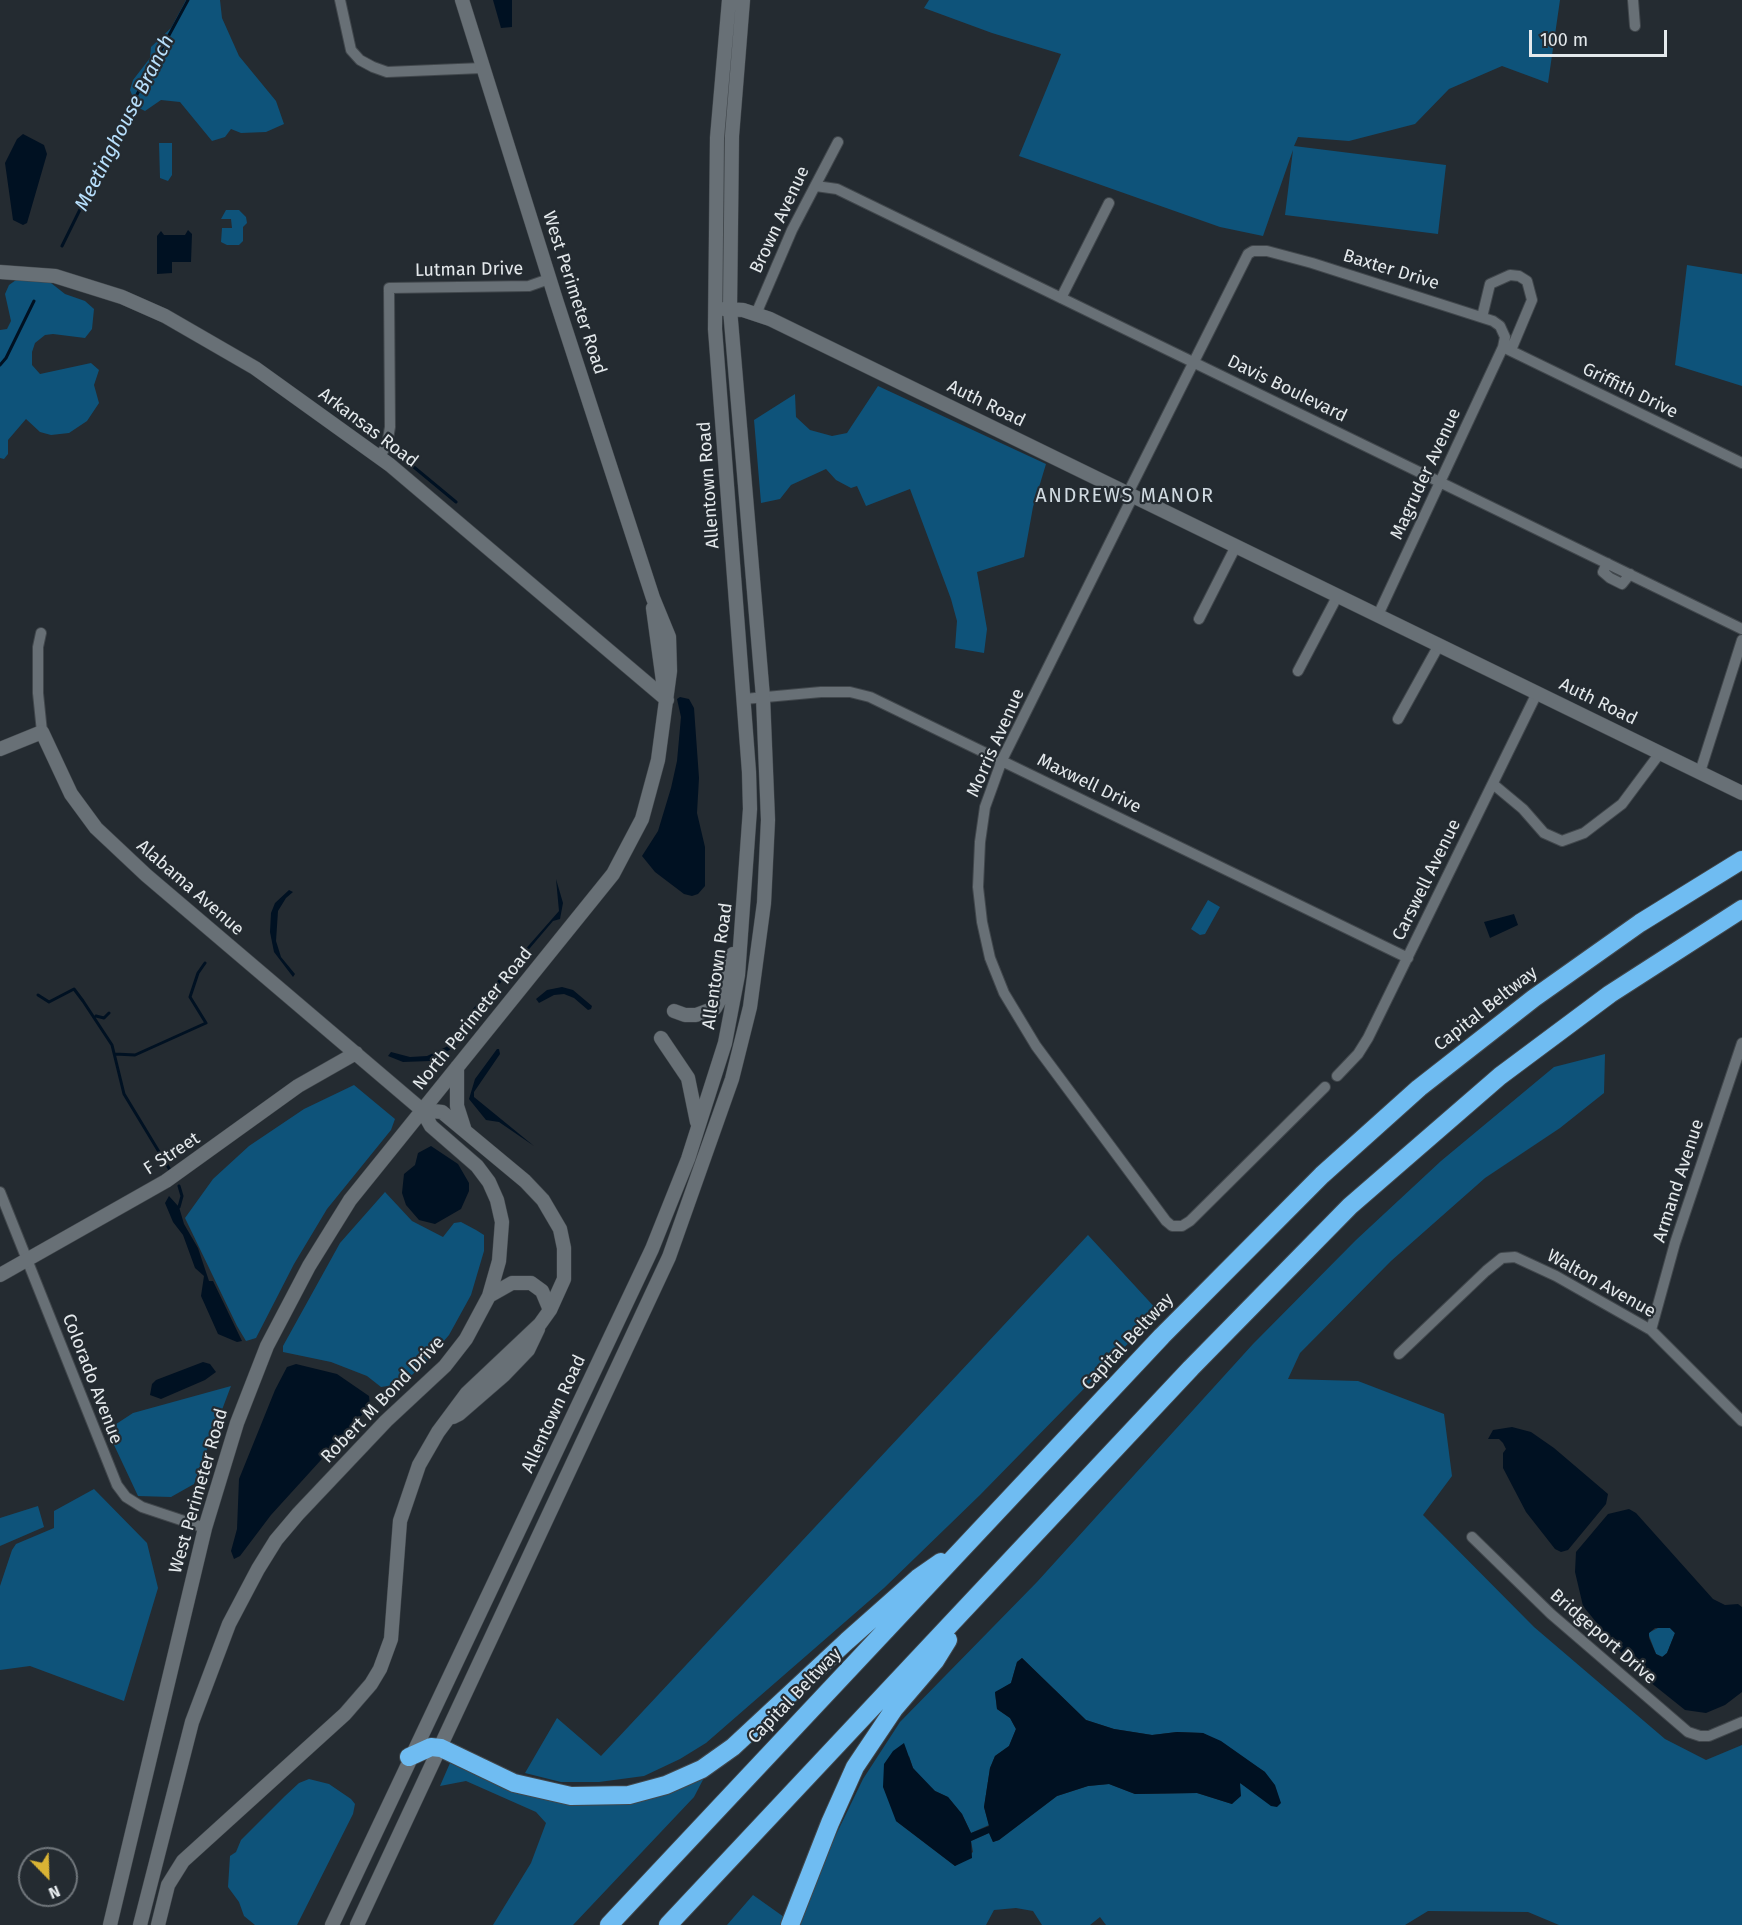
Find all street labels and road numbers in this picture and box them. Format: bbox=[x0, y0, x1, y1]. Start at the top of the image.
street label: Brown Avenue bbox=[746, 163, 814, 277]
street label: West Perimeter Road bbox=[537, 209, 611, 377]
street label: Baxter Drive bbox=[1340, 245, 1442, 295]
street label: Lutman Drive bbox=[415, 258, 523, 282]
street label: Davis Boulevard bbox=[1224, 351, 1350, 427]
street label: Griffith Drive bbox=[1579, 359, 1681, 423]
street label: Auth Road bbox=[943, 376, 1029, 432]
street label: Arkansas Road bbox=[314, 384, 422, 472]
street label: Magruder Avenue bbox=[1386, 405, 1466, 543]
street label: Allentown Road bbox=[694, 421, 724, 549]
street label: Auth Road bbox=[1555, 674, 1641, 730]
street label: Morris Avenue bbox=[962, 685, 1030, 801]
street label: Maxwell Drive bbox=[1034, 750, 1144, 818]
street label: Carswell Avenue bbox=[1388, 816, 1466, 944]
street label: Alabama Avenue bbox=[132, 835, 248, 941]
street label: Allentown Road bbox=[698, 901, 738, 1031]
street label: North Perimeter Road bbox=[409, 943, 537, 1095]
street label: Capital Beltway bbox=[1430, 962, 1542, 1056]
street label: Armand Avenue bbox=[1649, 1117, 1709, 1245]
street label: F Street bbox=[140, 1128, 204, 1180]
street label: Walton Avenue bbox=[1543, 1245, 1659, 1323]
street label: Capital Beltway bbox=[1077, 1289, 1179, 1395]
street label: Colorado Avenue bbox=[57, 1311, 127, 1447]
street label: Robert M Bond Drive bbox=[317, 1332, 449, 1468]
street label: Allentown Road bbox=[517, 1352, 591, 1476]
street label: West Perimeter Road bbox=[165, 1406, 233, 1576]
street label: Bridgeport Drive bbox=[1545, 1585, 1661, 1689]
street label: Capital Beltway bbox=[744, 1644, 846, 1748]

